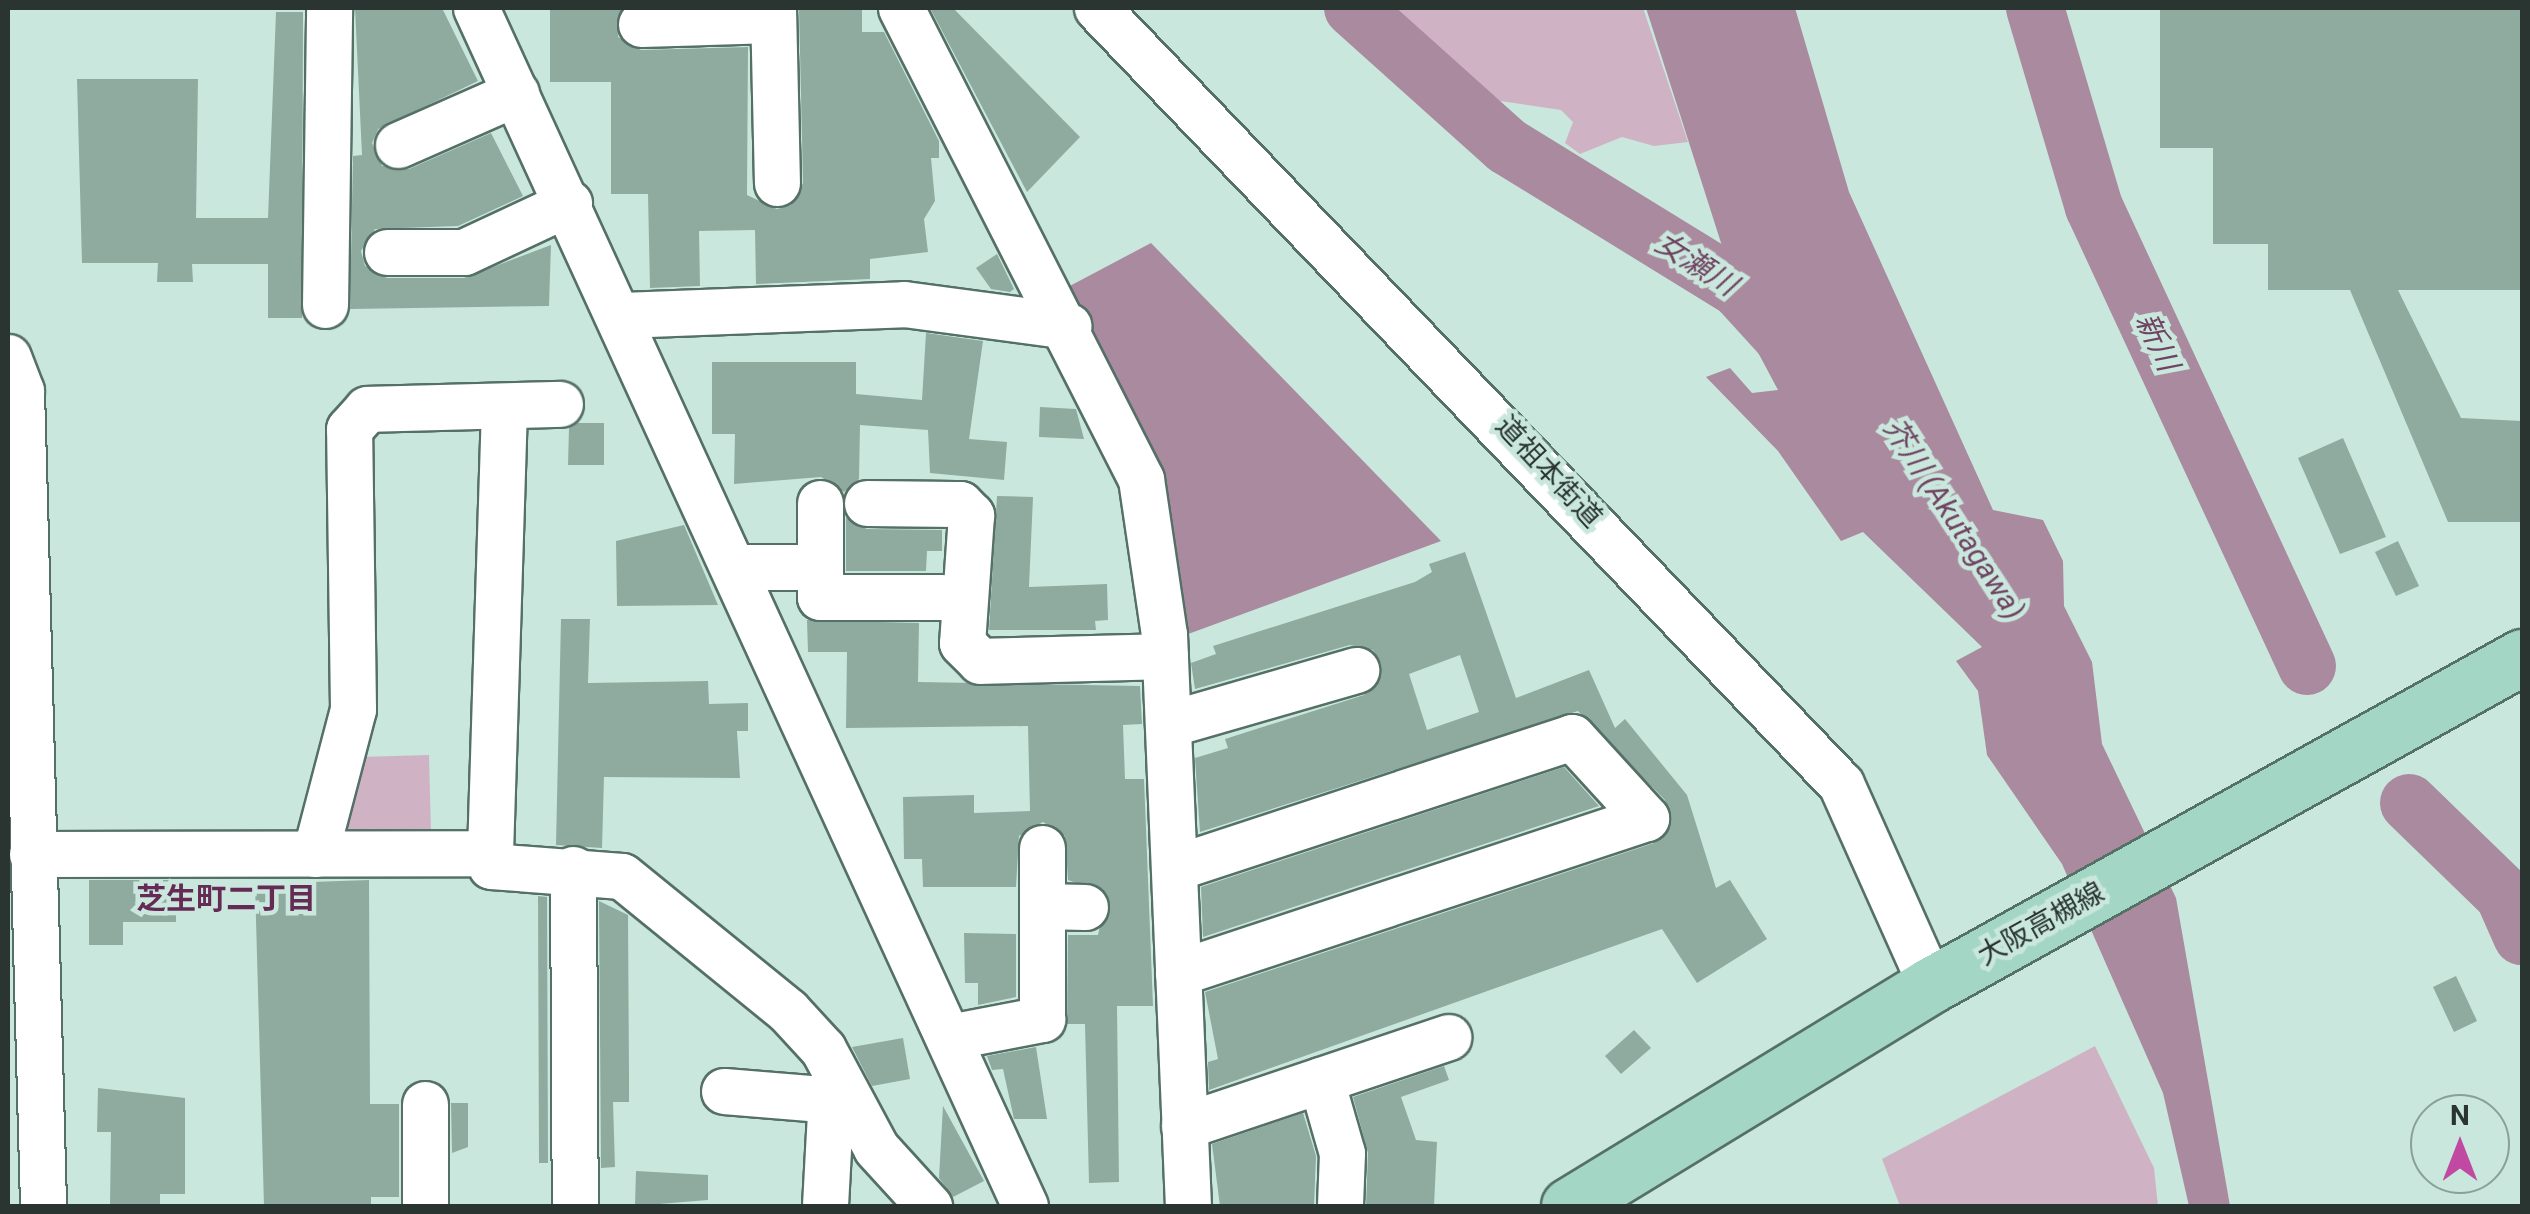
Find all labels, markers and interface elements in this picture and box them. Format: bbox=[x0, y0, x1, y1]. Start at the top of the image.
water label: 女瀬川 bbox=[1648, 224, 1744, 304]
water label: 新川 bbox=[2128, 307, 2186, 377]
street label: 道祖本街道 bbox=[1489, 409, 1609, 535]
water label: 芥川 (Akutagawa) bbox=[1876, 412, 2032, 626]
street label: 大阪高槻線 bbox=[1972, 875, 2110, 973]
district label: 芝生町二丁目 bbox=[136, 881, 316, 917]
north arrow bbox=[2410, 1094, 2510, 1194]
text: N bbox=[2450, 1099, 2470, 1132]

